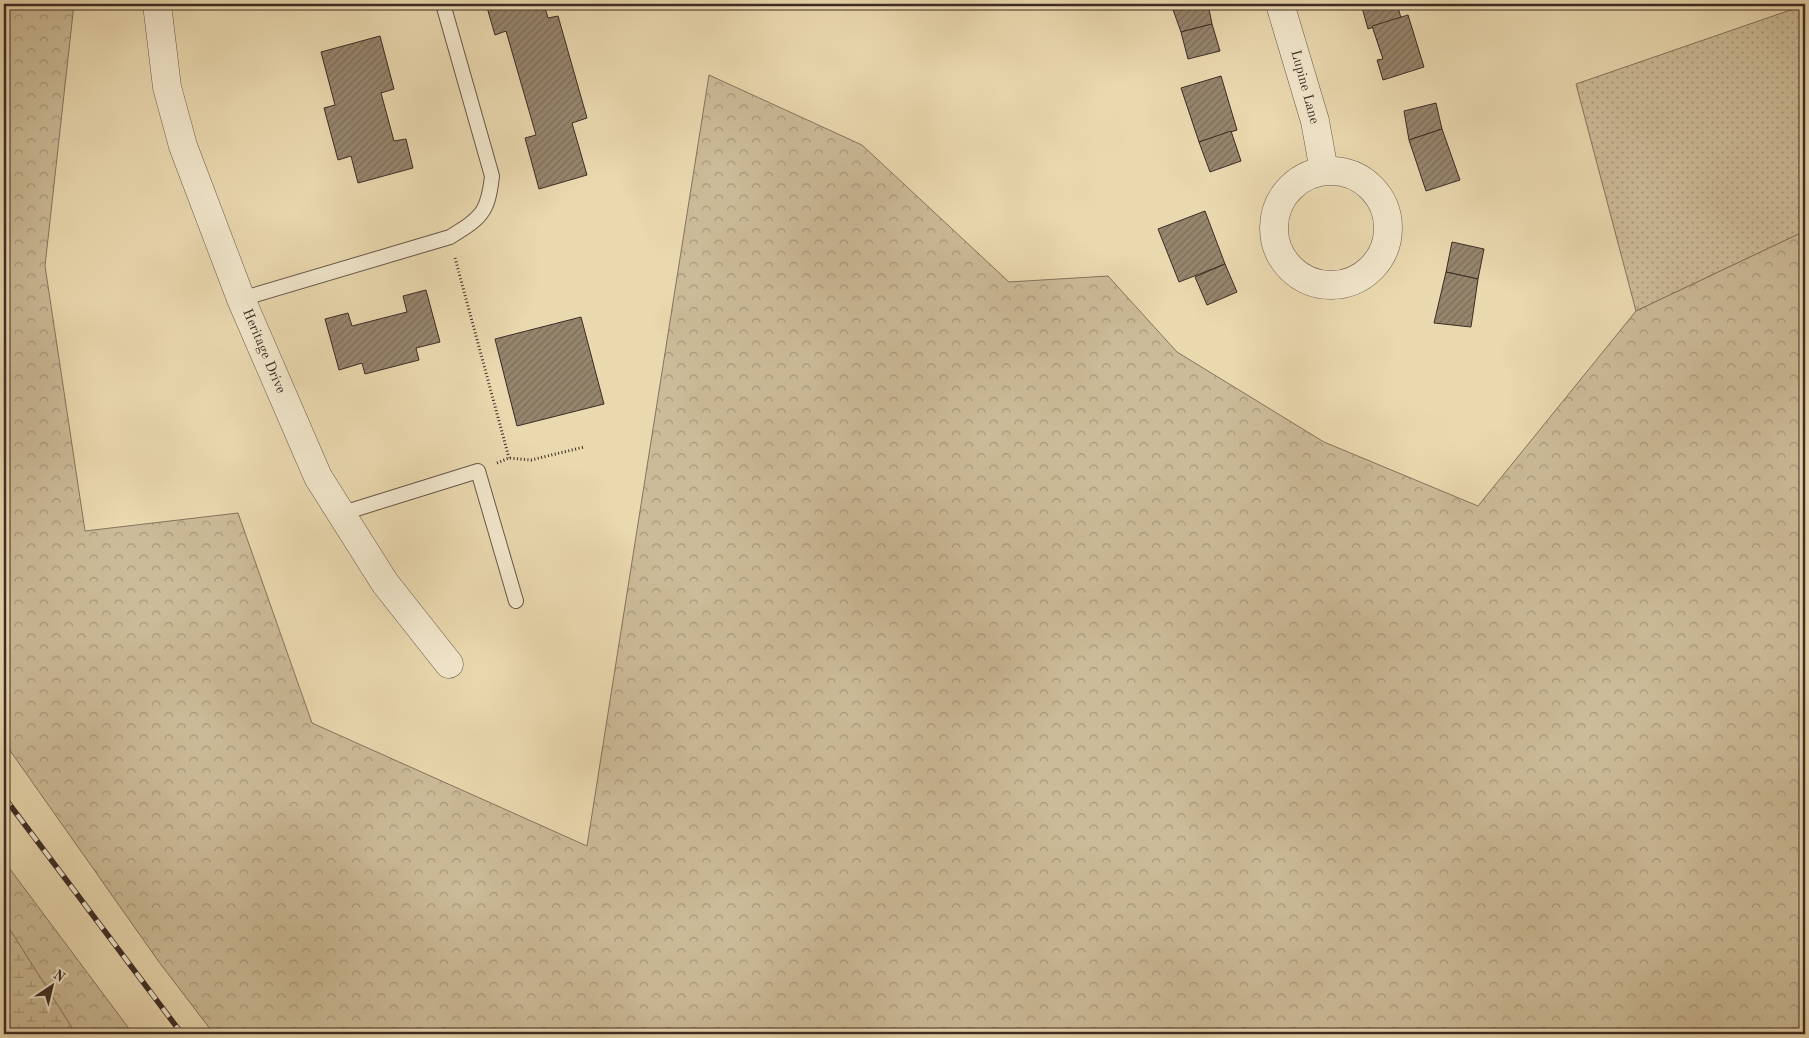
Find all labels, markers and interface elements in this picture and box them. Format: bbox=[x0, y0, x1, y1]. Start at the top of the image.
street label: Lupine Lane bbox=[1288, 48, 1322, 126]
street label: Heritage Drive bbox=[240, 307, 288, 395]
north arrow bbox=[28, 960, 78, 1010]
text: N bbox=[50, 967, 68, 985]

